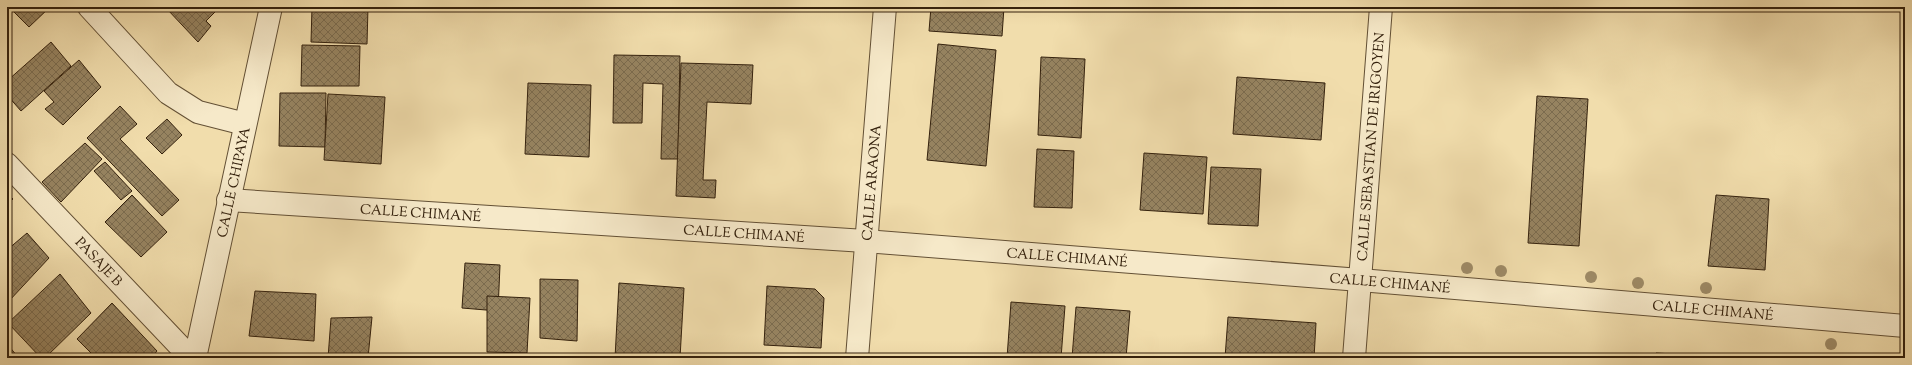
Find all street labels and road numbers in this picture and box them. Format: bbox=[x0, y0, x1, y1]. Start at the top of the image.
street label: CALLE SEBASTIAN DE IRIGOYEN bbox=[1353, 32, 1391, 262]
street label: CALLE ARAONA bbox=[858, 123, 888, 242]
street label: CALLE CHIPAYA bbox=[213, 125, 257, 240]
street label: CALLE CHIMANÉ bbox=[359, 201, 482, 228]
street label: CALLE CHIMANÉ bbox=[683, 221, 806, 249]
street label: PASAJE B bbox=[69, 233, 126, 292]
street label: CALLE CHIMANÉ bbox=[1006, 244, 1129, 274]
street label: CALLE CHIMANÉ bbox=[1329, 270, 1452, 300]
street label: CALLE CHIMANÉ bbox=[1651, 297, 1775, 327]

